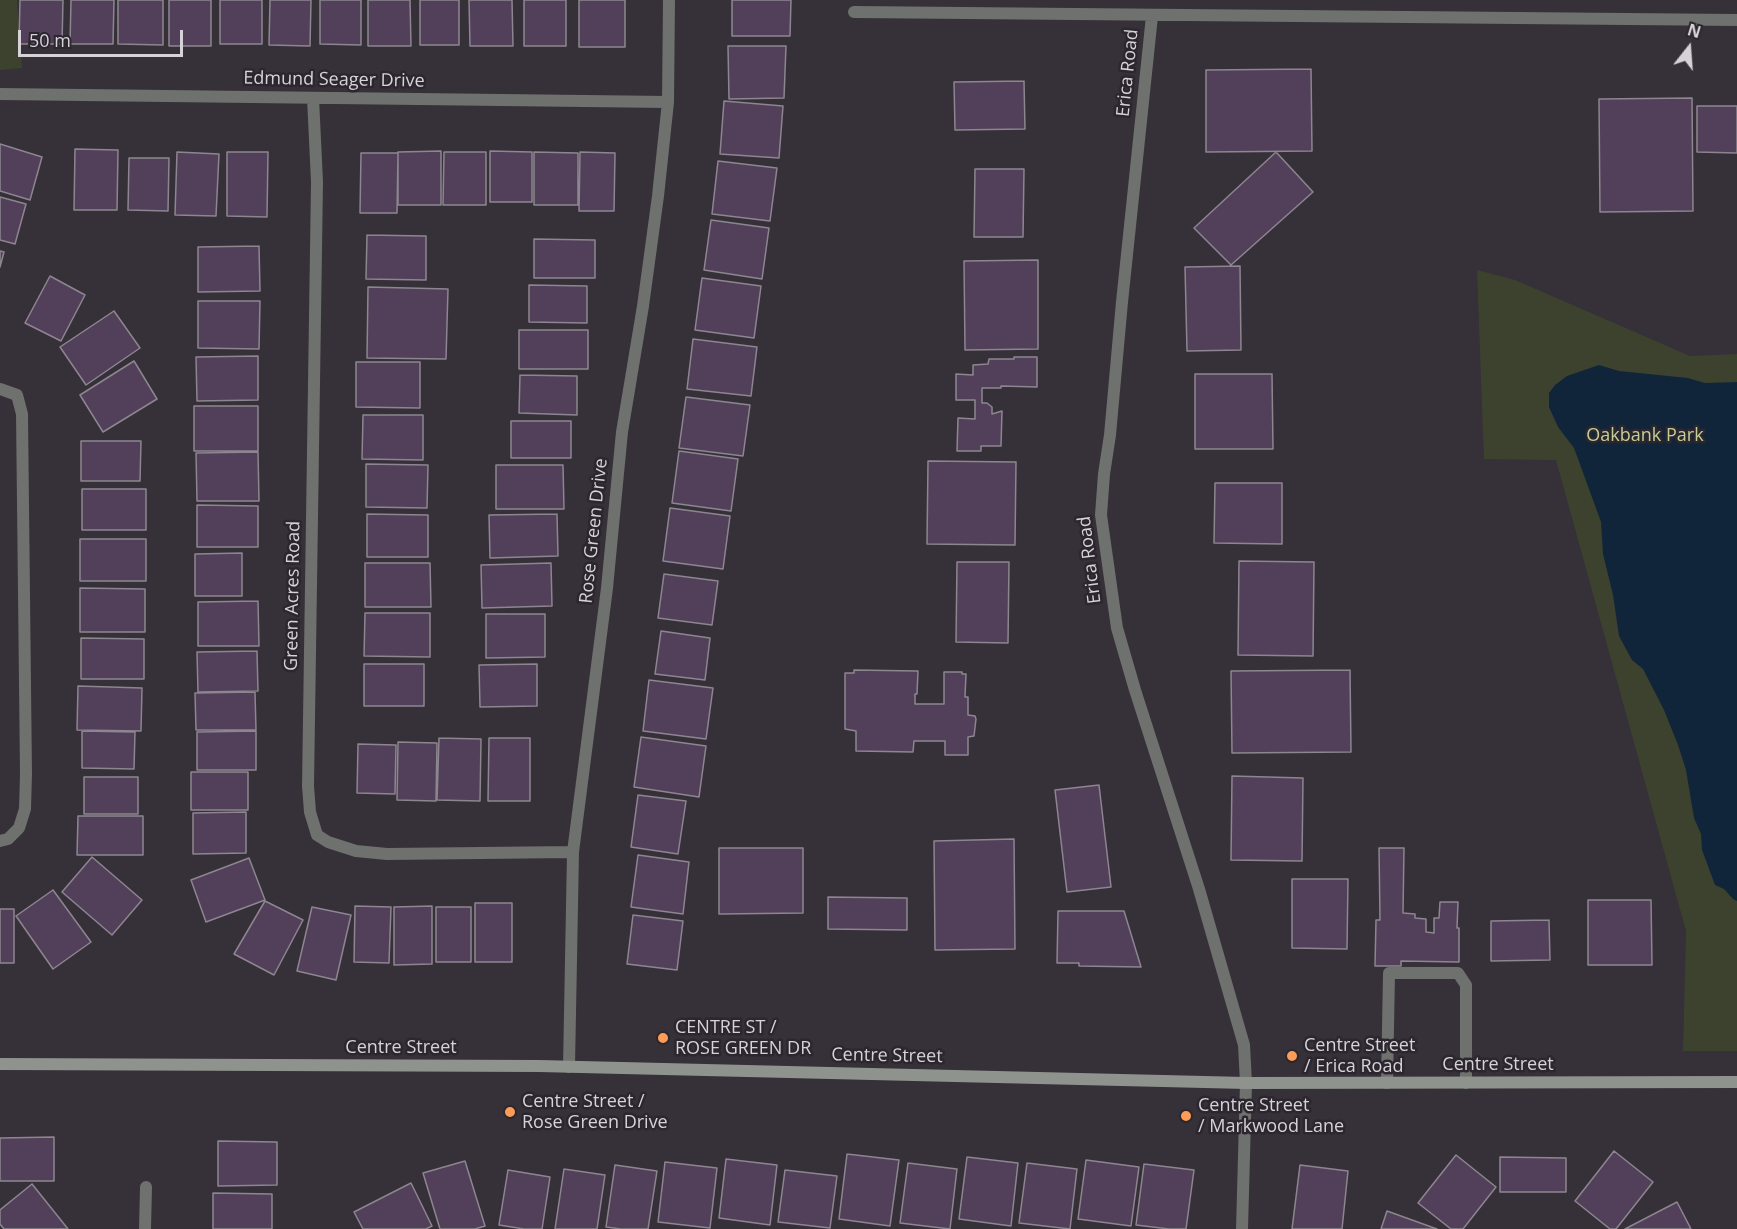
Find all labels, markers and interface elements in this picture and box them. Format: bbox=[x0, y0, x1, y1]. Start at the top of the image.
scale bar bbox=[21, 18, 186, 56]
north arrow bbox=[1659, 18, 1719, 78]
text: N bbox=[1685, 18, 1704, 43]
text: 50 m bbox=[29, 28, 71, 52]
street label: Erica Road bbox=[1113, 28, 1143, 118]
street label: Edmund Seager Drive bbox=[243, 68, 425, 92]
park label: Oakbank Park bbox=[1586, 425, 1704, 447]
street label: Rose Green Drive bbox=[576, 457, 612, 605]
street label: Erica Road bbox=[1074, 515, 1106, 605]
street label: Green Acres Road bbox=[281, 521, 305, 671]
place label: CENTRE ST / ROSE GREEN DR bbox=[675, 1017, 811, 1060]
marker: CENTRE ST / ROSE GREEN DR bbox=[656, 1031, 670, 1045]
place label: Centre Street / Erica Road bbox=[1304, 1035, 1415, 1078]
street label: Centre Street bbox=[345, 1037, 457, 1059]
street label: Centre Street bbox=[831, 1044, 943, 1068]
marker: Centre Street / Erica Road bbox=[1285, 1049, 1299, 1063]
street label: Centre Street bbox=[1442, 1054, 1554, 1076]
place label: Centre Street / Rose Green Drive bbox=[522, 1091, 668, 1134]
place label: Centre Street / Markwood Lane bbox=[1198, 1095, 1344, 1138]
marker: Centre Street / Rose Green Drive bbox=[503, 1105, 517, 1119]
marker: Centre Street / Markwood Lane bbox=[1179, 1109, 1193, 1123]

